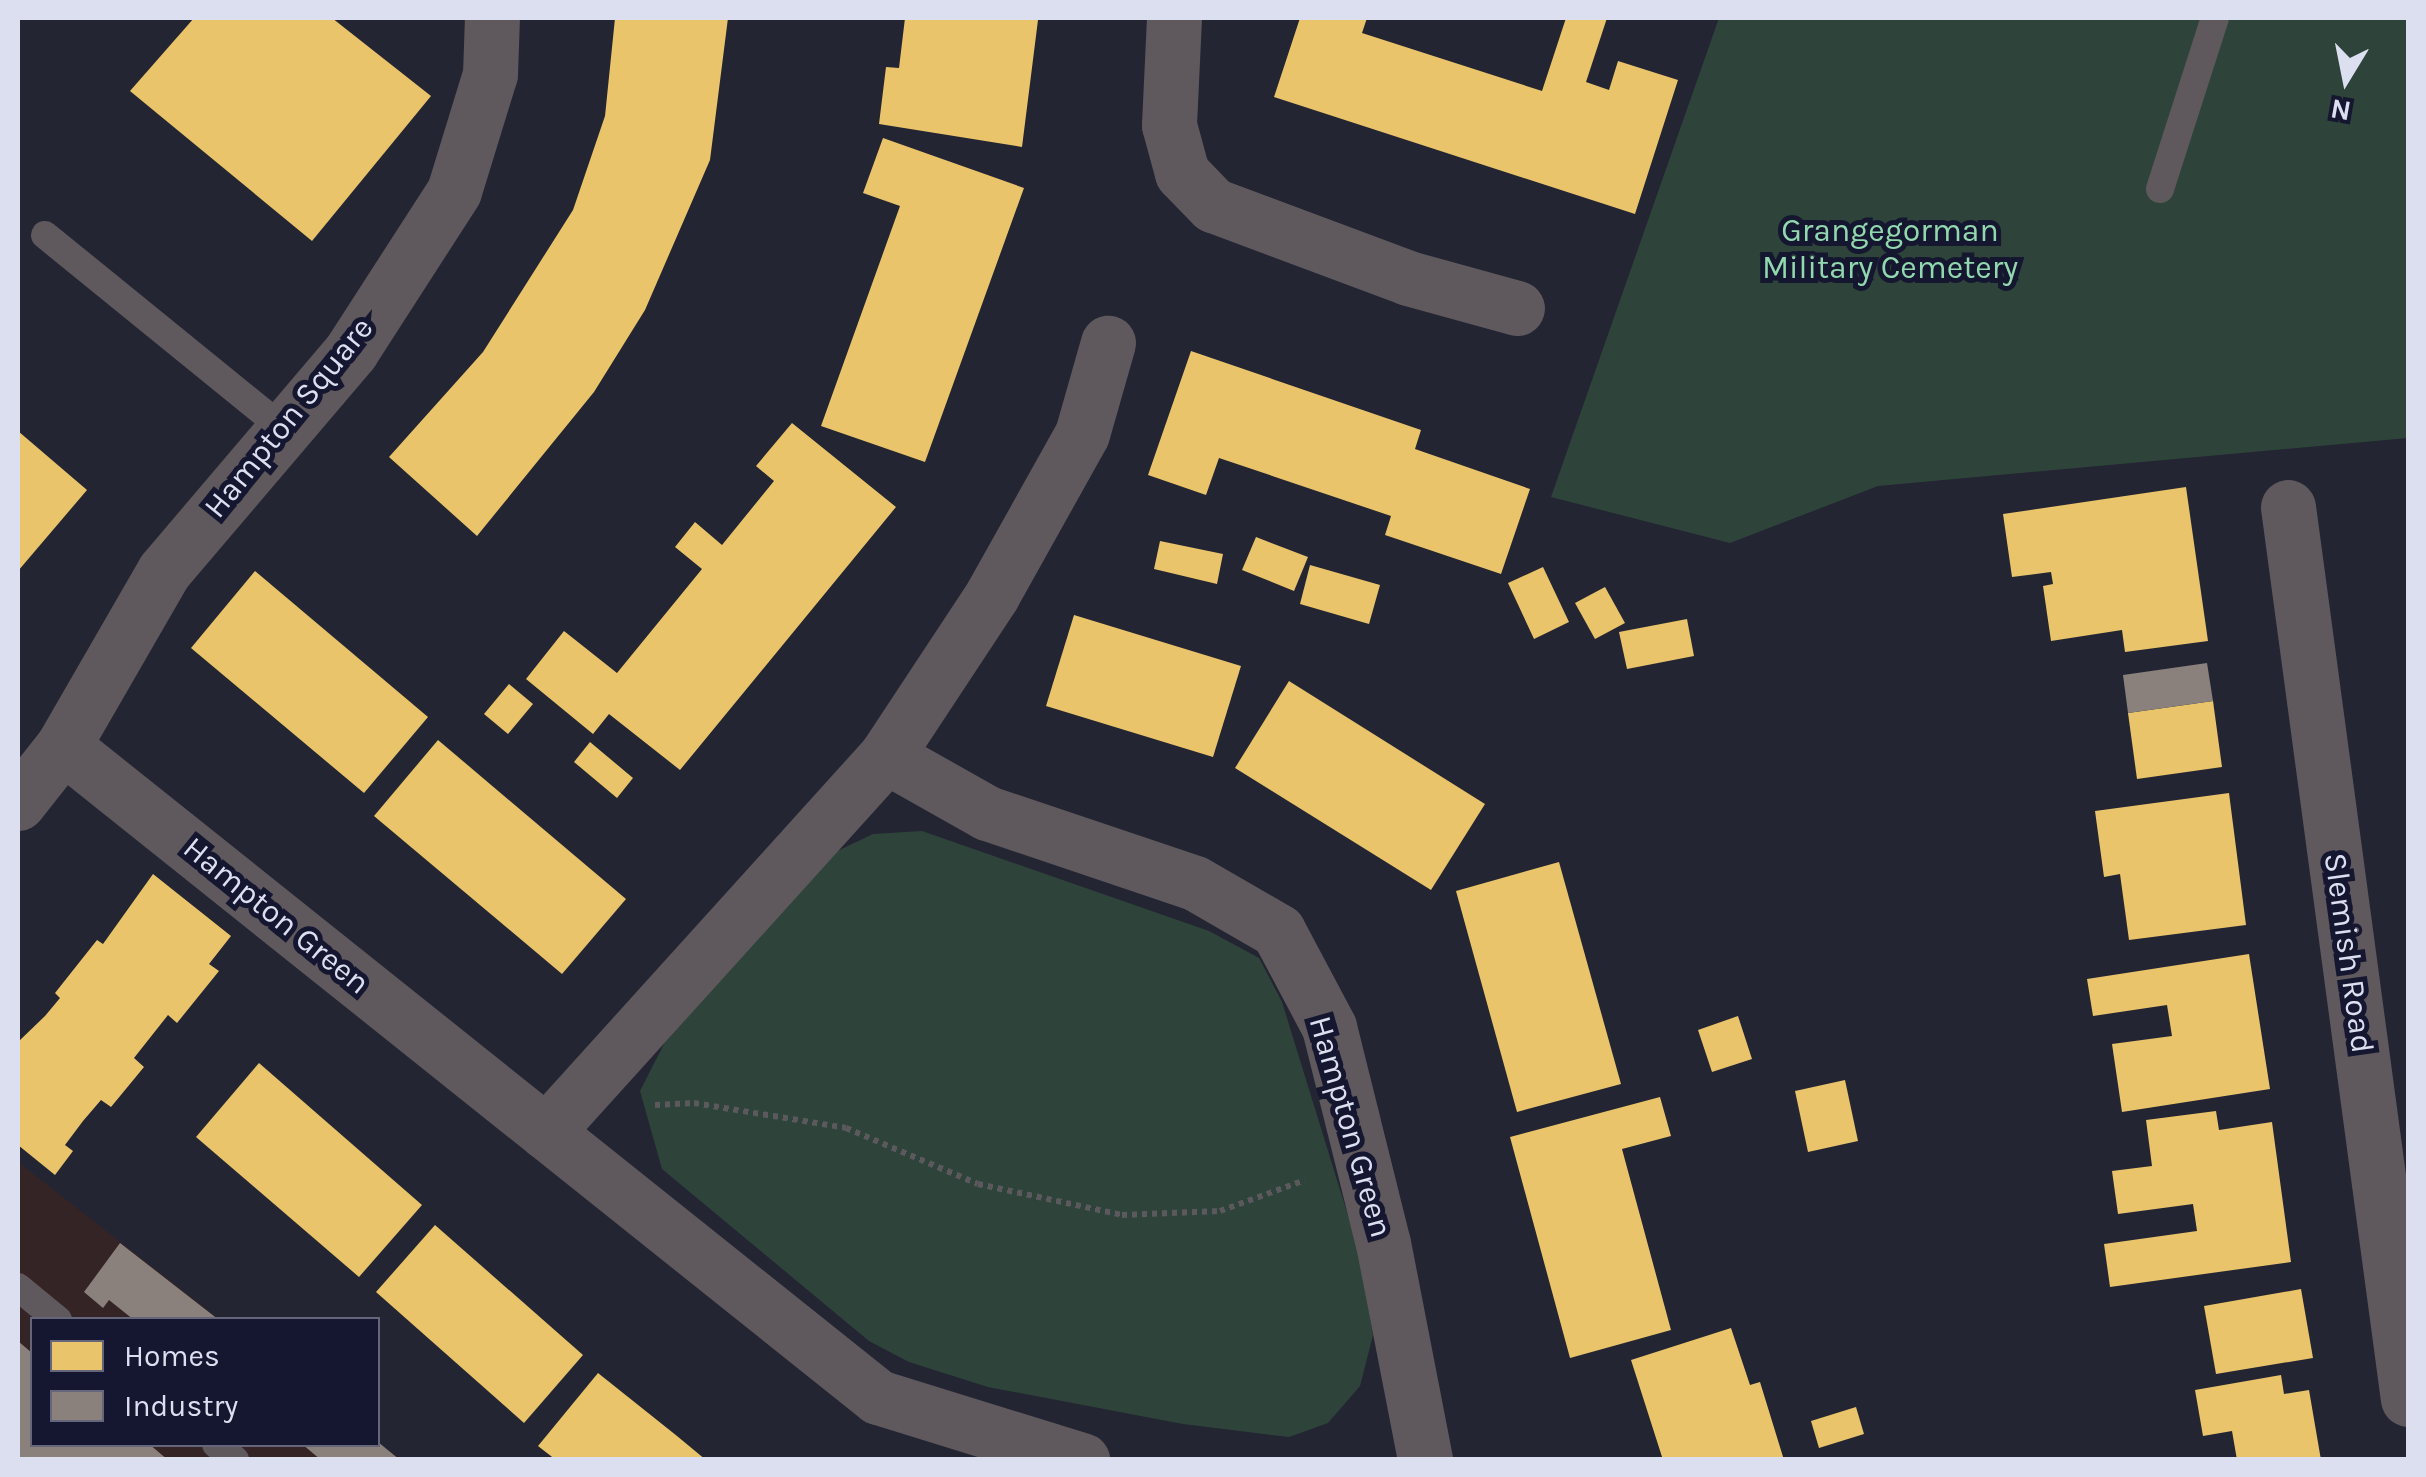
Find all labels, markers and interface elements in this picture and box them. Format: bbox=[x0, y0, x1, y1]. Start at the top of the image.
north arrow bbox=[2296, 30, 2396, 130]
text: N bbox=[2328, 92, 2353, 128]
park label: Grangegorman Military Cemetery bbox=[1762, 213, 2018, 288]
street label: Hampton Square bbox=[196, 310, 382, 526]
street label: Hampton Green bbox=[175, 829, 377, 1003]
street label: Slemish Road bbox=[2315, 851, 2381, 1055]
street label: Hampton Green bbox=[1300, 1012, 1400, 1242]
legend bbox=[30, 1317, 380, 1447]
text: Homes bbox=[124, 1338, 220, 1374]
text: Industry bbox=[124, 1388, 238, 1424]

